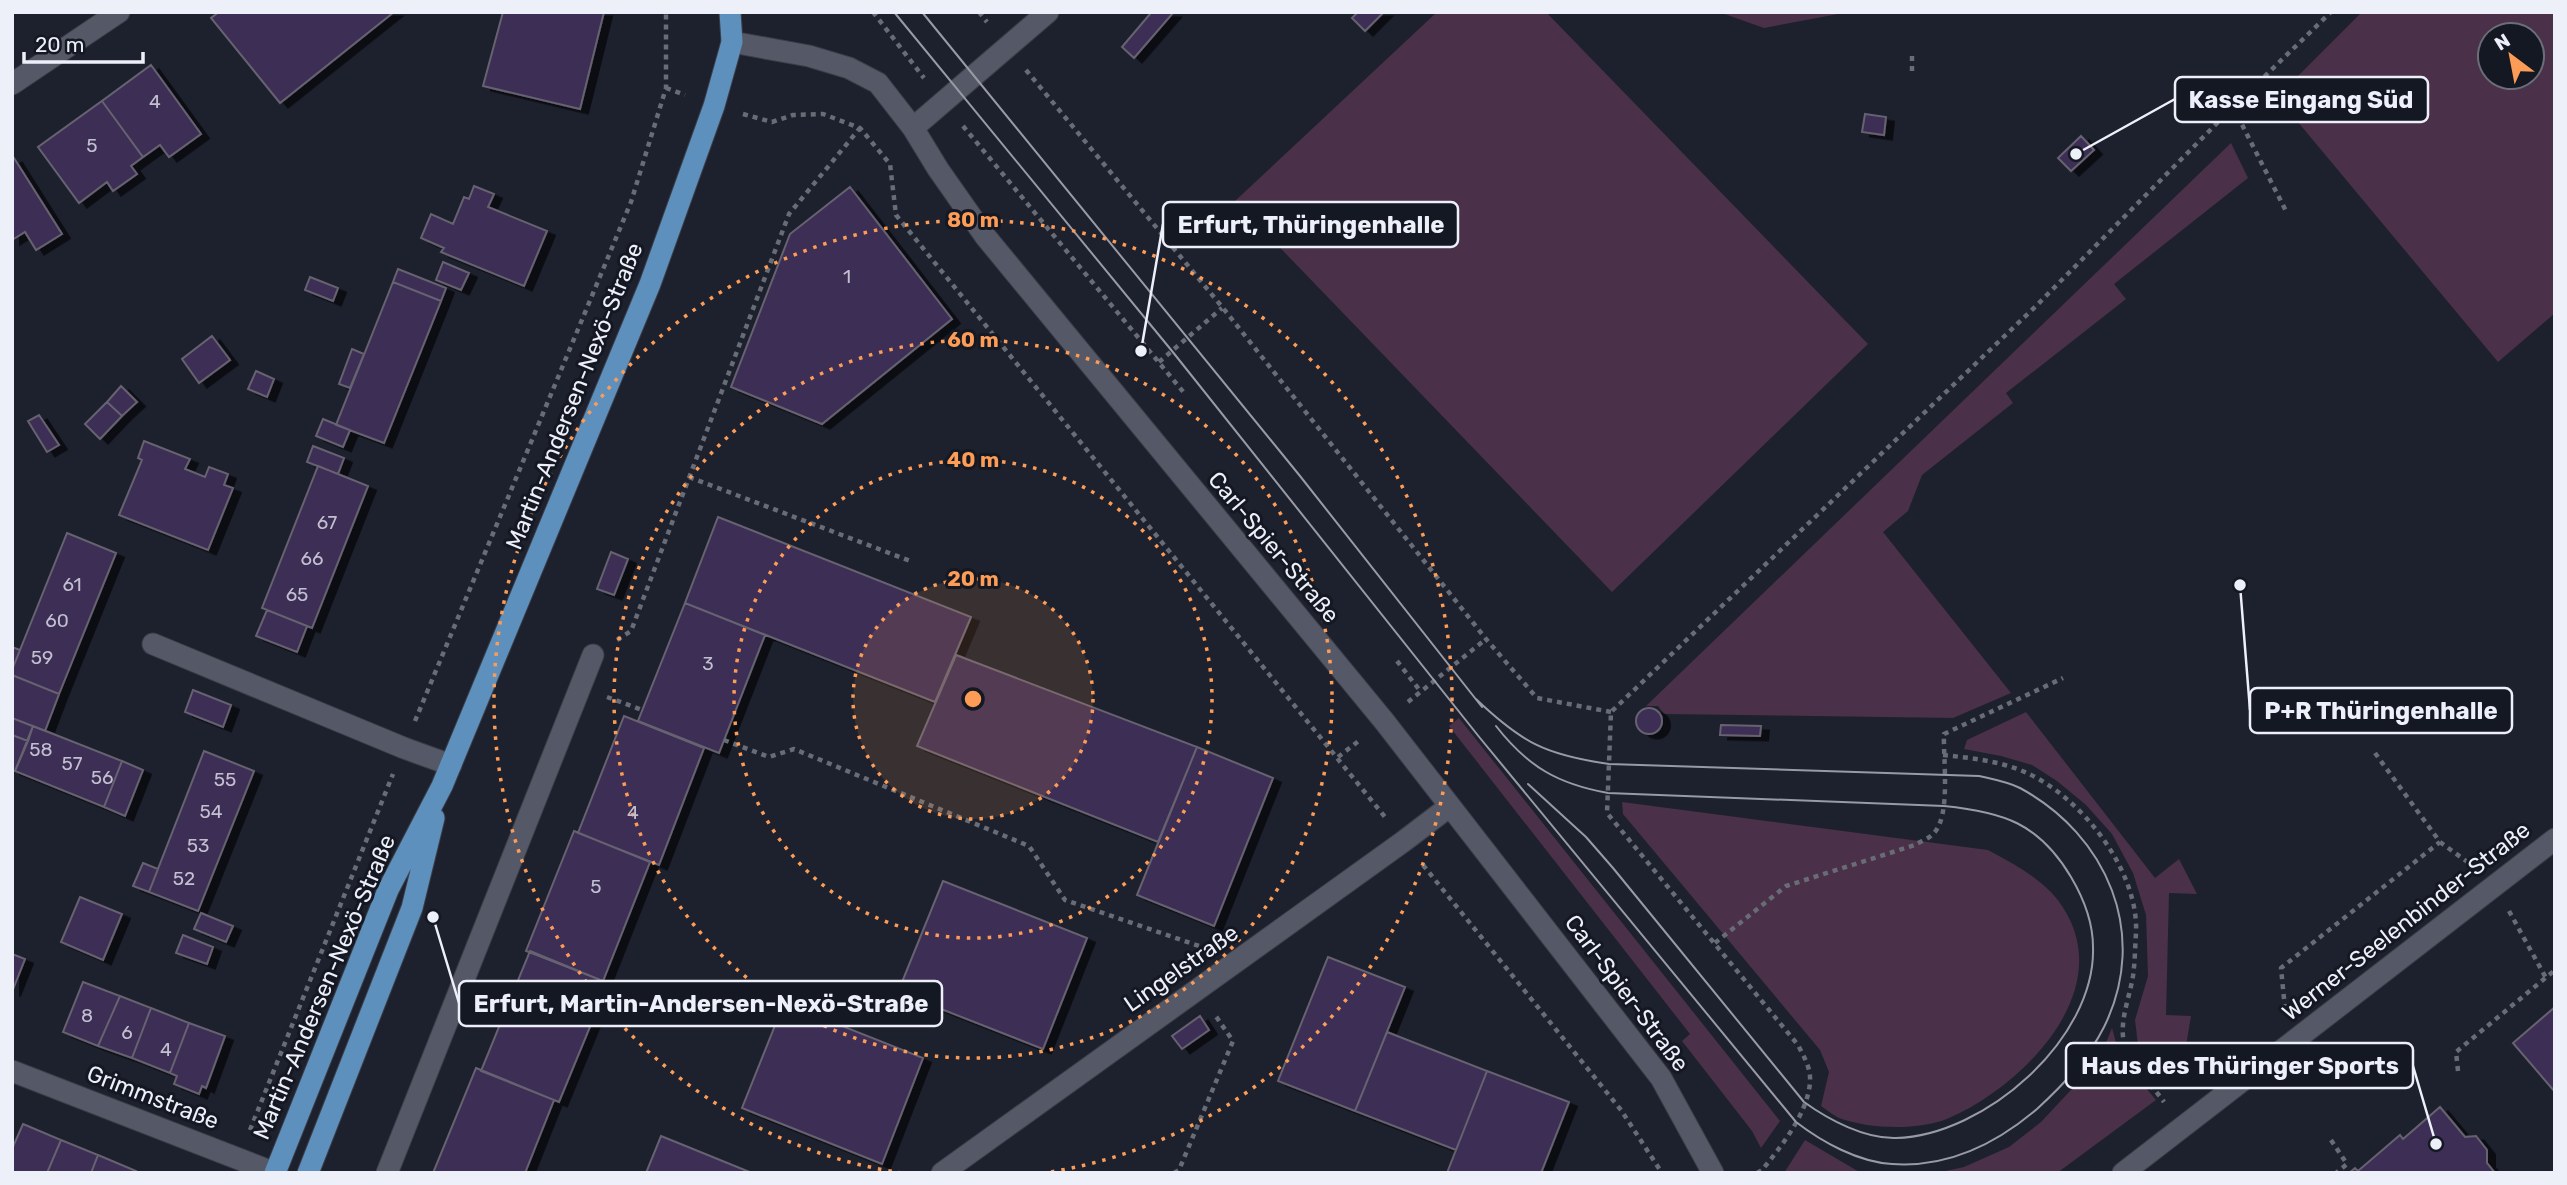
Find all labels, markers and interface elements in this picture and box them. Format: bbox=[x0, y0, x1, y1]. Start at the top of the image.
scale bar bbox=[24, 21, 144, 65]
north arrow bbox=[2476, 21, 2546, 91]
text: N bbox=[2490, 29, 2514, 55]
text: 20 m bbox=[35, 32, 84, 57]
callout: Kasse Eingang Süd bbox=[2175, 77, 2428, 122]
text: Kasse Eingang Süd bbox=[2188, 86, 2414, 114]
house number: 4 bbox=[149, 90, 161, 113]
house number: 5 bbox=[86, 134, 98, 157]
callout: Erfurt, Thüringenhalle bbox=[1163, 202, 1458, 247]
text: 80 m bbox=[947, 207, 999, 232]
text: Erfurt, Thüringenhalle bbox=[1177, 211, 1445, 239]
street label: Martin-Andersen-Nexö-Straße bbox=[499, 238, 649, 554]
house number: 1 bbox=[843, 265, 851, 288]
text: 60 m bbox=[947, 327, 999, 352]
text: 40 m bbox=[947, 447, 999, 472]
street label: Carl-Spier-Straße bbox=[1203, 466, 1345, 628]
house number: 67 bbox=[317, 511, 338, 534]
house number: 66 bbox=[301, 547, 323, 570]
text: 20 m bbox=[947, 566, 999, 591]
house number: 61 bbox=[62, 573, 82, 596]
house number: 65 bbox=[286, 583, 308, 606]
house number: 60 bbox=[45, 609, 69, 632]
house number: 59 bbox=[31, 646, 53, 669]
house number: 3 bbox=[702, 652, 714, 675]
centre of rings bbox=[961, 687, 985, 711]
callout: P+R Thüringenhalle bbox=[2250, 688, 2512, 733]
text: P+R Thüringenhalle bbox=[2264, 697, 2498, 725]
house number: 58 bbox=[29, 738, 53, 761]
house number: 57 bbox=[61, 752, 83, 775]
house number: 56 bbox=[91, 766, 113, 789]
house number: 55 bbox=[214, 768, 236, 791]
house number: 54 bbox=[199, 800, 223, 823]
house number: 4 bbox=[627, 801, 639, 824]
street label: Werner-Seelenbinder-Straße bbox=[2277, 816, 2535, 1026]
street label: Martin-Andersen-Nexö-Straße bbox=[247, 830, 401, 1144]
house number: 53 bbox=[187, 834, 209, 857]
house number: 52 bbox=[173, 867, 195, 890]
house number: 5 bbox=[590, 875, 602, 898]
street label: Carl-Spier-Straße bbox=[1559, 909, 1695, 1077]
street label: Lingelstraße bbox=[1118, 918, 1244, 1018]
callout: Erfurt, Martin-Andersen-Nexö-Straße bbox=[459, 981, 942, 1026]
text: Erfurt, Martin-Andersen-Nexö-Straße bbox=[474, 990, 929, 1018]
house number: 8 bbox=[81, 1004, 93, 1027]
house number: 6 bbox=[121, 1021, 133, 1044]
house number: 4 bbox=[160, 1038, 172, 1061]
callout: Haus des Thüringer Sports bbox=[2066, 1043, 2413, 1088]
text: Haus des Thüringer Sports bbox=[2081, 1052, 2399, 1080]
street label: Grimmstraße bbox=[83, 1059, 223, 1135]

